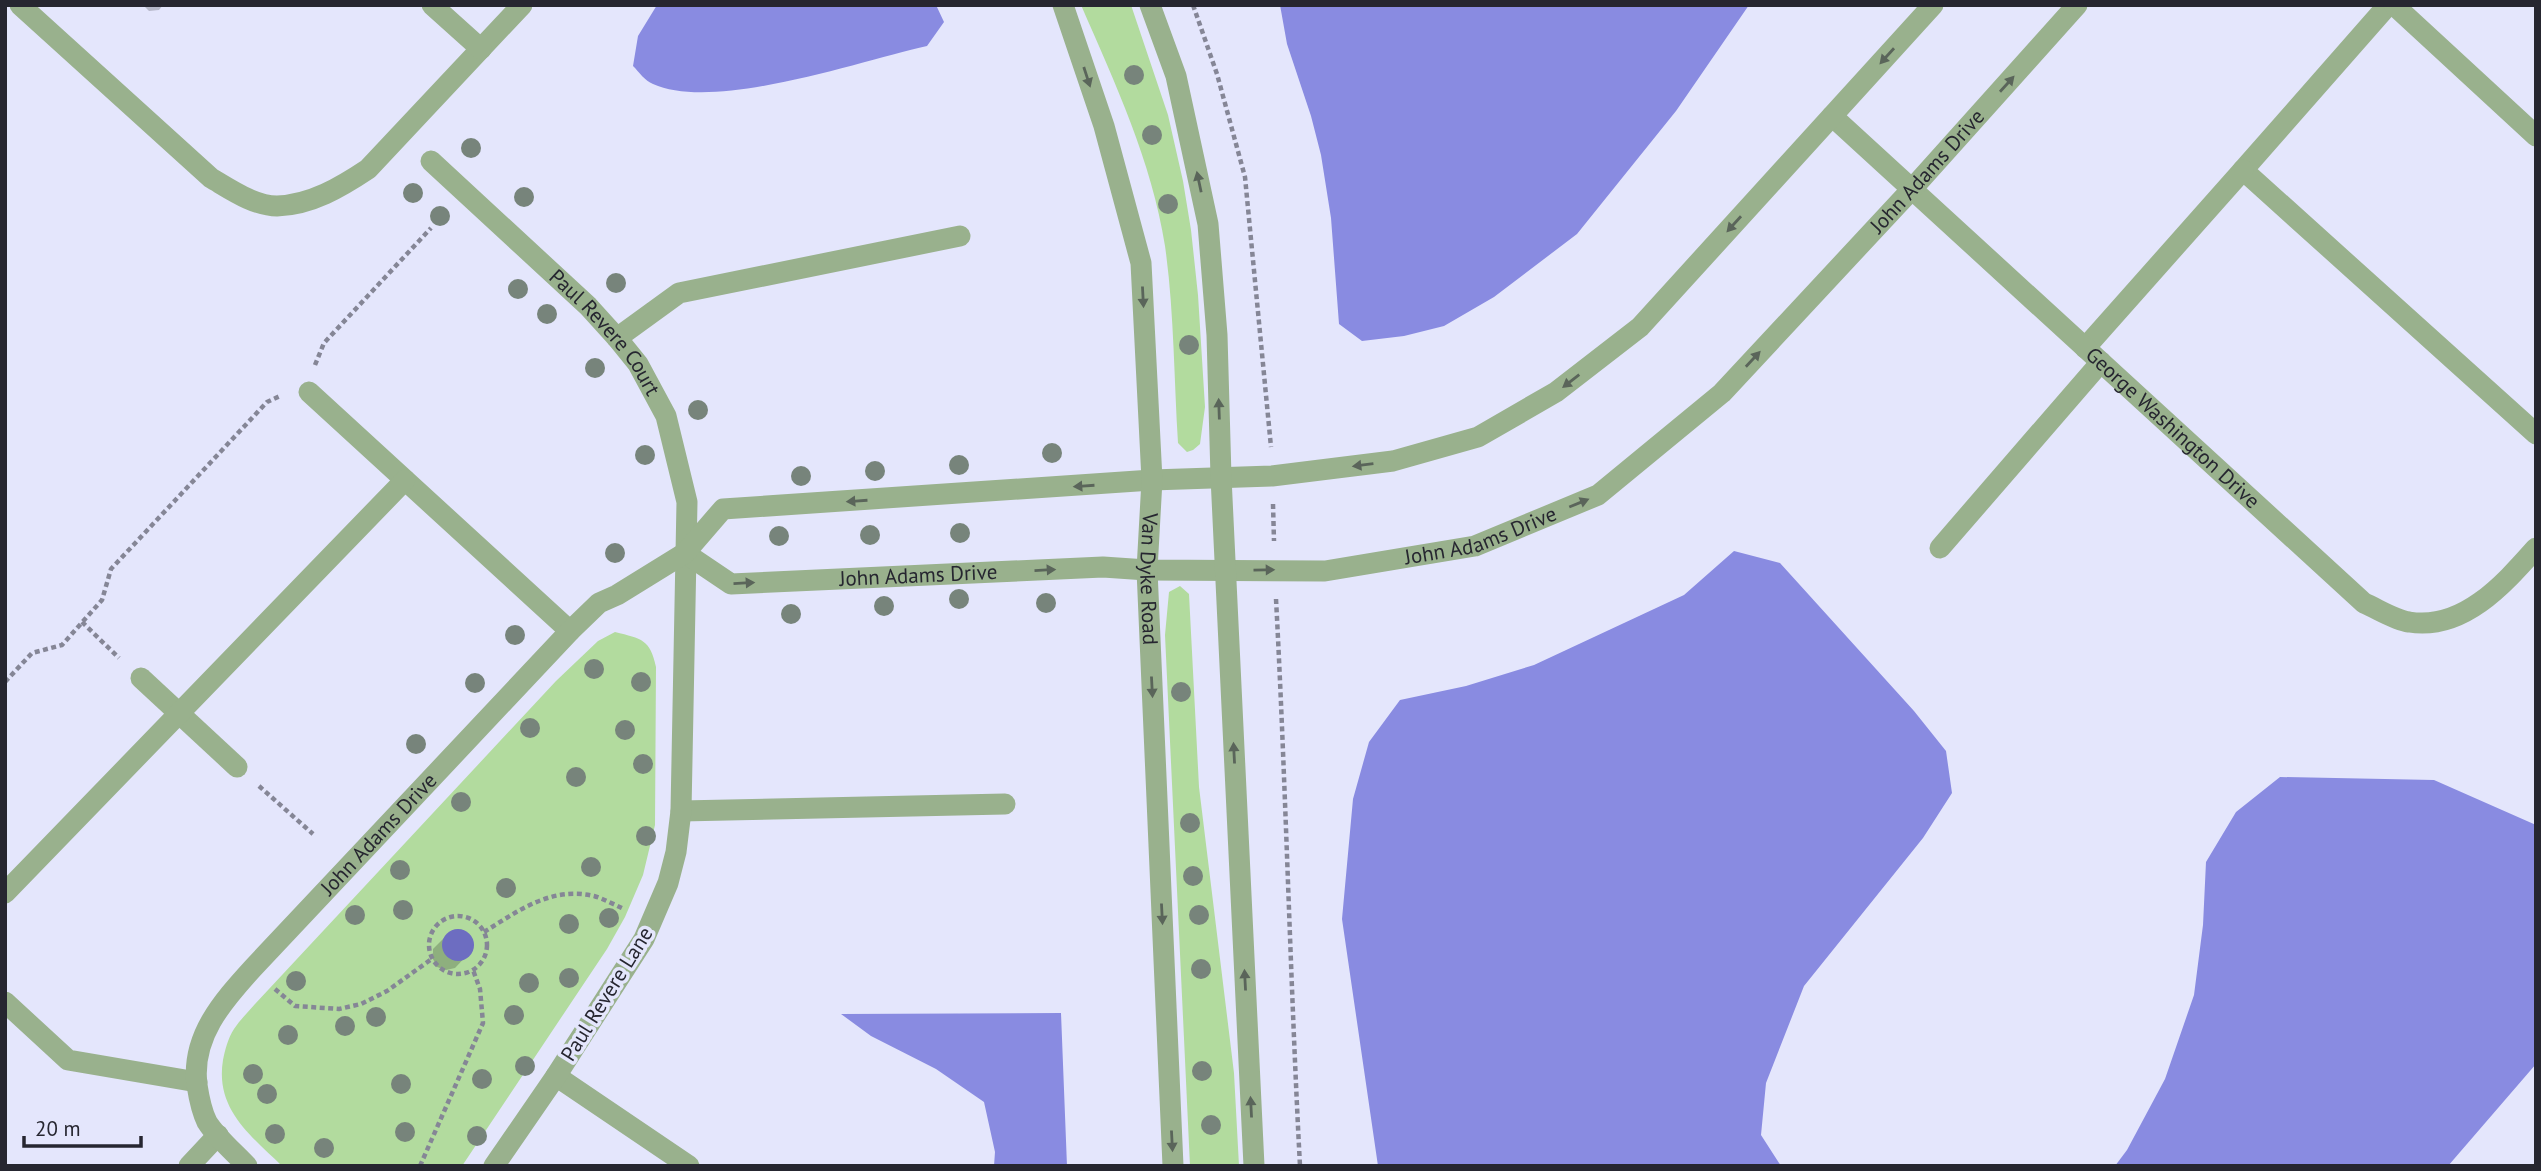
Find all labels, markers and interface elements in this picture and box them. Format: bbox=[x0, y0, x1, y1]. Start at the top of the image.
one-way arrow bbox=[1880, 47, 1896, 64]
one-way arrow bbox=[1083, 67, 1093, 88]
one-way arrow bbox=[1998, 75, 2014, 92]
street label: John Adams Drive bbox=[1863, 103, 1990, 239]
one-way arrow bbox=[1193, 171, 1204, 193]
one-way arrow bbox=[1726, 215, 1742, 233]
street label: Paul Revere Court bbox=[544, 263, 667, 400]
one-way arrow bbox=[1138, 286, 1149, 308]
street label: George Washington Drive bbox=[2080, 341, 2266, 514]
one-way arrow bbox=[1745, 351, 1761, 368]
one-way arrow bbox=[1562, 373, 1580, 388]
one-way arrow bbox=[1213, 397, 1224, 419]
one-way arrow bbox=[1351, 460, 1373, 471]
one-way arrow bbox=[1073, 481, 1095, 492]
one-way arrow bbox=[846, 495, 868, 506]
one-way arrow bbox=[1569, 498, 1590, 509]
street label: John Adams Drive bbox=[1402, 500, 1560, 571]
street label: Van Dyke Road bbox=[1134, 511, 1164, 646]
street label: John Adams Drive bbox=[838, 558, 998, 592]
one-way arrow bbox=[1034, 564, 1056, 575]
one-way arrow bbox=[1253, 564, 1275, 576]
one-way arrow bbox=[733, 578, 755, 589]
one-way arrow bbox=[1146, 676, 1157, 698]
one-way arrow bbox=[1229, 742, 1240, 764]
street label: John Adams Drive bbox=[314, 767, 442, 901]
one-way arrow bbox=[1156, 903, 1167, 925]
street label: Paul Revere Lane bbox=[555, 922, 659, 1066]
one-way arrow bbox=[1239, 969, 1250, 991]
one-way arrow bbox=[1246, 1096, 1257, 1118]
scale bar bbox=[24, 1104, 142, 1148]
text: 20 m bbox=[35, 1115, 81, 1142]
one-way arrow bbox=[1167, 1131, 1178, 1153]

